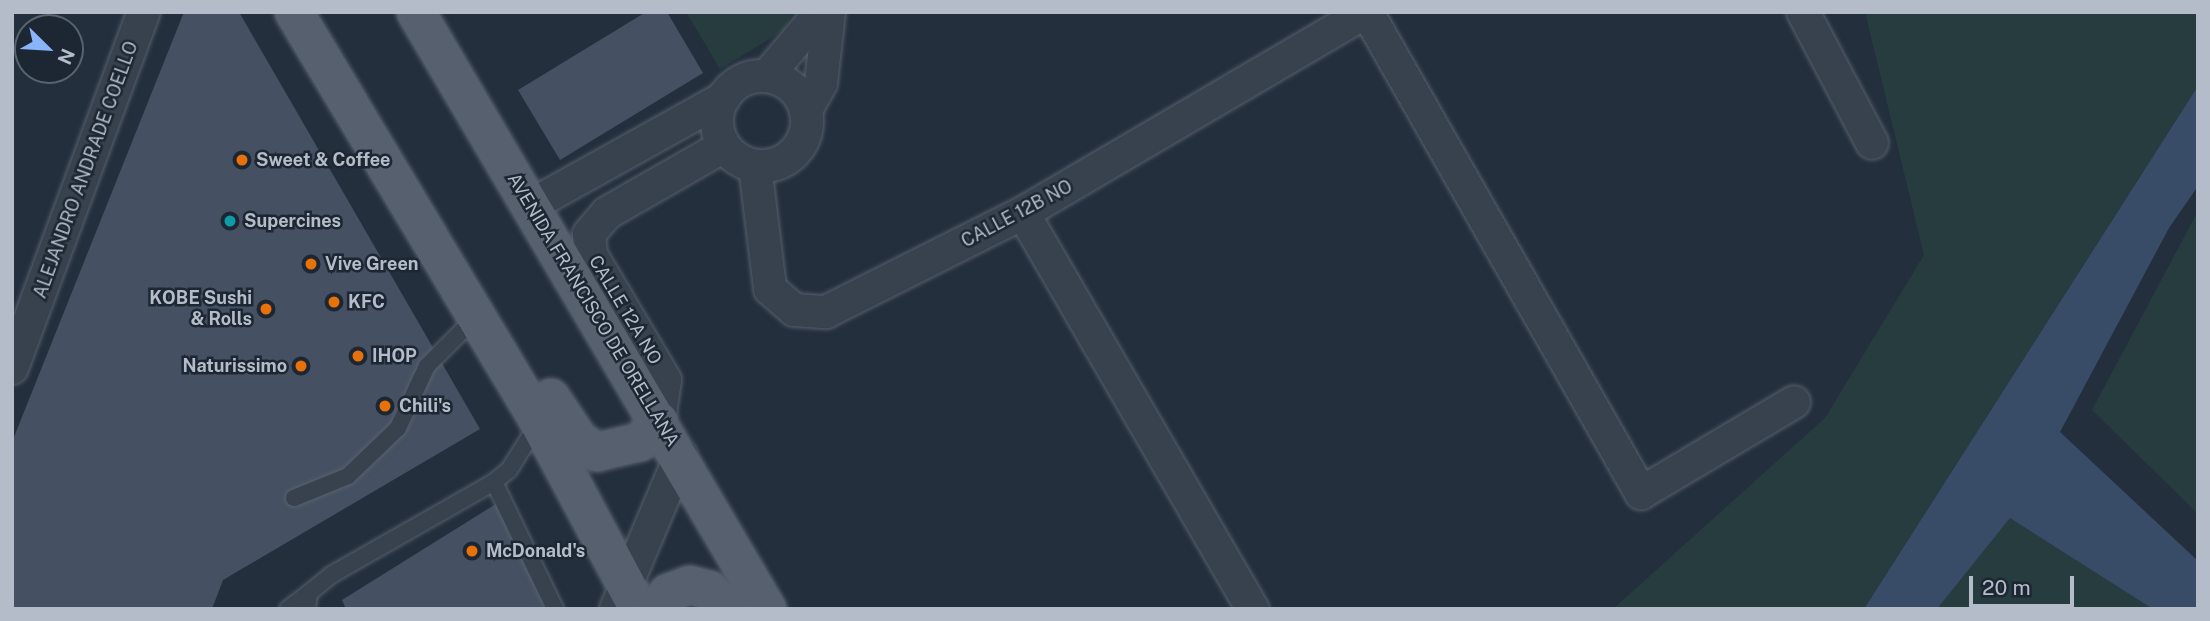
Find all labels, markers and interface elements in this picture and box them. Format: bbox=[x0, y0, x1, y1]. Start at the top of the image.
north arrow bbox=[14, 14, 84, 84]
street label: ALEJANDRO ANDRADE COELLO bbox=[29, 39, 143, 301]
place label: Sweet & Coffee bbox=[256, 149, 390, 171]
marker: Sweet & Coffee bbox=[234, 152, 250, 168]
street label: AVENIDA FRANCISCO DE ORELLANA bbox=[503, 169, 683, 451]
street label: CALLE 12B NO bbox=[958, 176, 1076, 252]
place label: Supercines bbox=[244, 210, 341, 232]
marker: Supercines bbox=[222, 213, 238, 229]
street label: CALLE 12A NO bbox=[584, 252, 666, 368]
place label: Vive Green bbox=[325, 253, 418, 275]
marker: Vive Green bbox=[303, 256, 319, 272]
place label: KOBE Sushi & Rolls bbox=[149, 288, 252, 330]
place label: KFC bbox=[348, 291, 385, 313]
marker: KFC bbox=[326, 294, 342, 310]
marker: KOBE Sushi & Rolls bbox=[258, 301, 274, 317]
place label: IHOP bbox=[372, 345, 417, 367]
marker: IHOP bbox=[350, 348, 366, 364]
place label: Naturissimo bbox=[182, 355, 287, 377]
marker: Naturissimo bbox=[293, 358, 309, 374]
place label: Chili's bbox=[399, 395, 451, 417]
marker: Chili's bbox=[377, 398, 393, 414]
place label: McDonald's bbox=[486, 540, 585, 562]
marker: McDonald's bbox=[464, 543, 480, 559]
scale bar bbox=[1972, 562, 2077, 606]
text: 20 m bbox=[1982, 575, 2031, 600]

